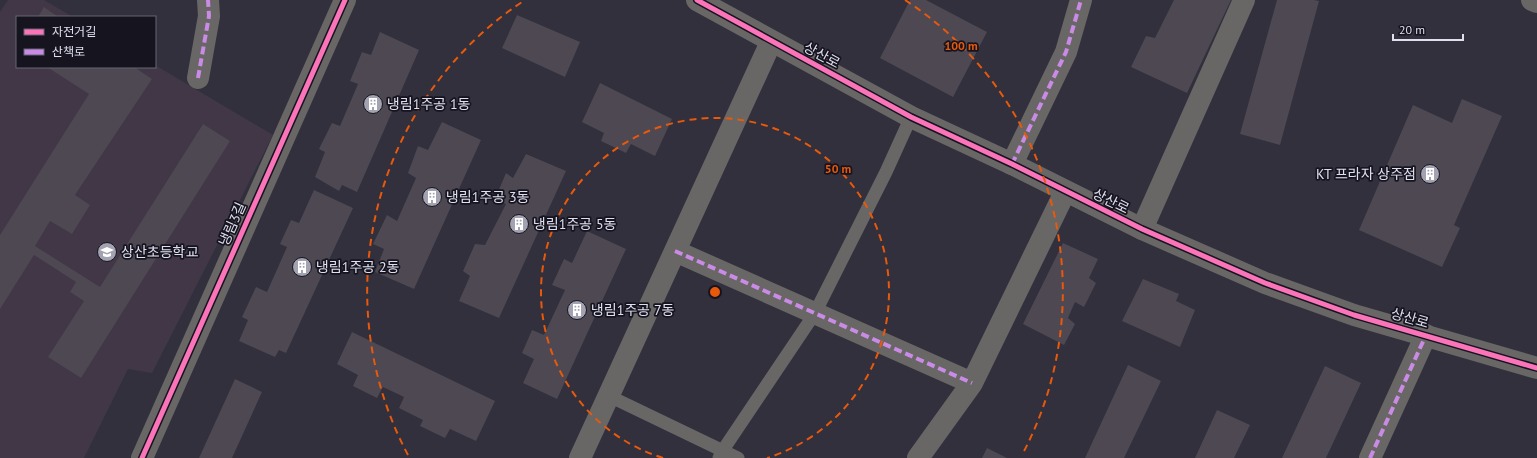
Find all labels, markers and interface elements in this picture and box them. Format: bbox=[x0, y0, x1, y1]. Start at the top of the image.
legend bbox=[16, 16, 156, 68]
scale bar bbox=[1393, 16, 1463, 42]
text: 20 m bbox=[1399, 22, 1425, 37]
text: 자전거길 bbox=[52, 24, 96, 39]
street label: 상산로 bbox=[801, 38, 843, 72]
text: 100 m bbox=[944, 38, 978, 53]
text: 산책로 bbox=[52, 44, 85, 59]
building icon: 냉림1주공 1동 bbox=[362, 93, 384, 115]
place label: 냉림1주공 1동 bbox=[387, 95, 471, 113]
text: 50 m bbox=[825, 161, 851, 176]
building icon: KT 프라자 상주점 bbox=[1419, 163, 1441, 185]
place label: KT 프라자 상주점 bbox=[1316, 165, 1416, 183]
street label: 상산로 bbox=[1090, 184, 1132, 218]
building icon: 냉림1주공 3동 bbox=[421, 186, 443, 208]
place label: 냉림1주공 3동 bbox=[446, 188, 530, 206]
street label: 냉림3길 bbox=[214, 199, 250, 249]
building icon: 냉림1주공 5동 bbox=[508, 213, 530, 235]
place label: 냉림1주공 5동 bbox=[533, 215, 617, 233]
school or university icon: 상산초등학교 bbox=[96, 241, 118, 263]
place label: 상산초등학교 bbox=[121, 243, 198, 261]
building icon: 냉림1주공 2동 bbox=[291, 256, 313, 278]
place label: 냉림1주공 2동 bbox=[316, 258, 400, 276]
centre of rings bbox=[708, 285, 722, 299]
building icon: 냉림1주공 7동 bbox=[566, 299, 588, 321]
place label: 냉림1주공 7동 bbox=[591, 301, 675, 319]
street label: 상산로 bbox=[1389, 304, 1431, 332]

